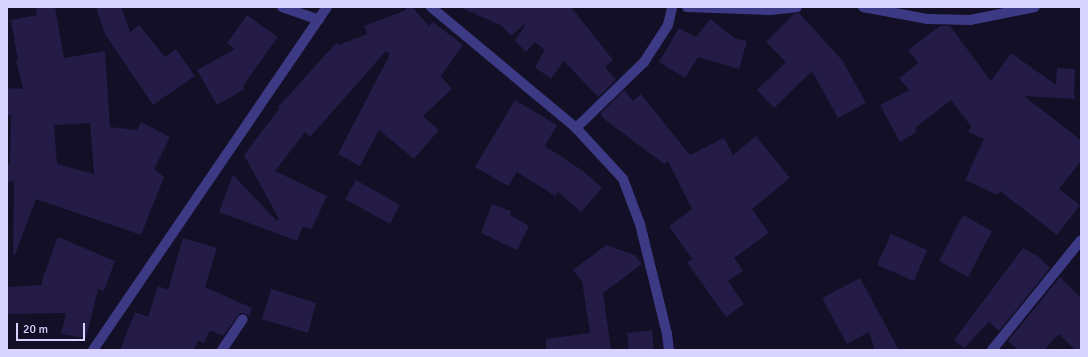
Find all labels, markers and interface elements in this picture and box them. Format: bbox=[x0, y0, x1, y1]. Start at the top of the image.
scale bar bbox=[18, 315, 87, 341]
text: 20 m bbox=[23, 322, 48, 337]

